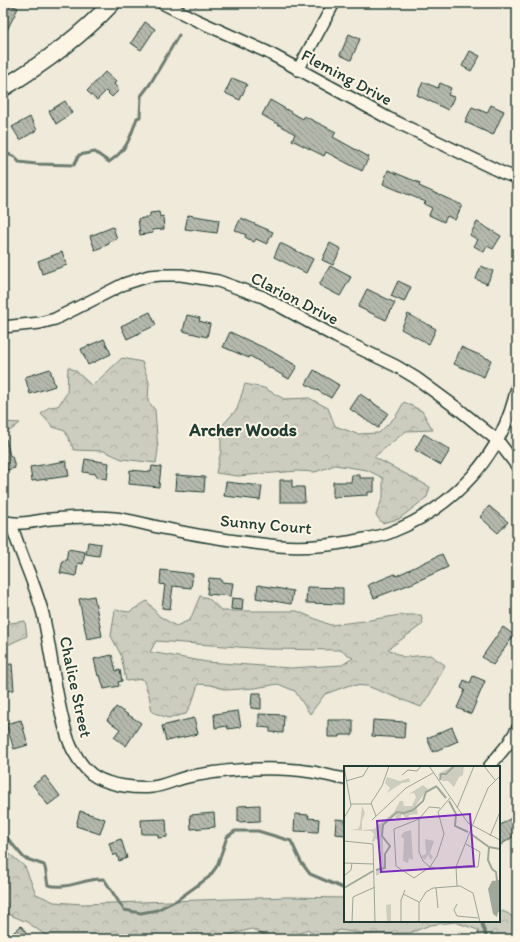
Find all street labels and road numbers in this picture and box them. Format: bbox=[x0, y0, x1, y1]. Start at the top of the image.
street label: Fleming Drive bbox=[298, 45, 396, 109]
street label: Clarion Drive bbox=[248, 267, 342, 329]
street label: Sunny Court bbox=[219, 510, 313, 538]
street label: Chalice Street bbox=[56, 635, 96, 739]

